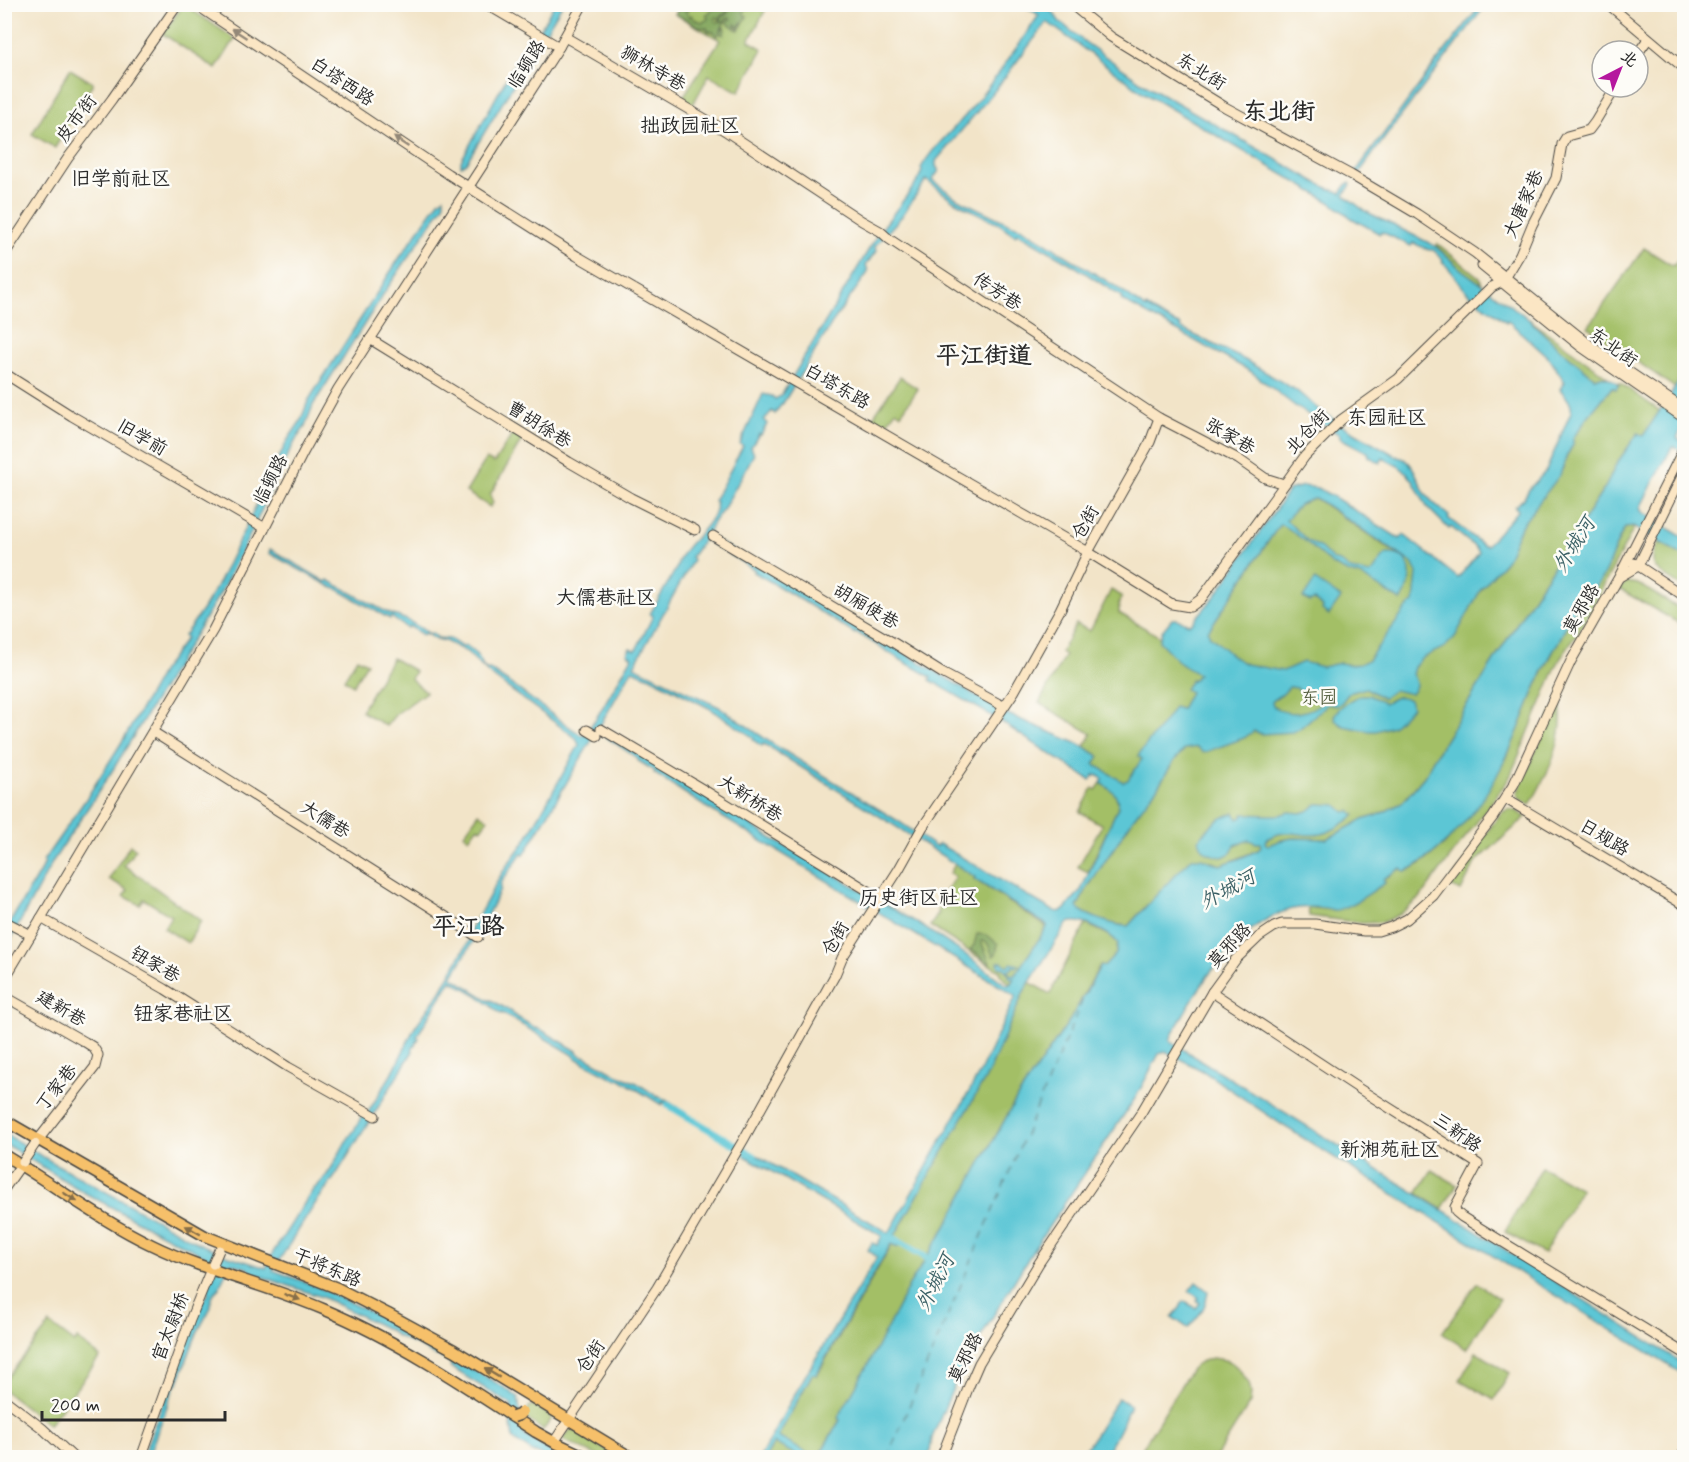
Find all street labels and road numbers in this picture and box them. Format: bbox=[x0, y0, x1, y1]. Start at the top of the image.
street label: 临顿路 bbox=[503, 36, 551, 94]
street label: 狮林寺巷 bbox=[616, 41, 690, 97]
street label: 东北街 bbox=[1172, 48, 1230, 96]
street label: 白塔西路 bbox=[305, 52, 379, 112]
street label: 皮市街 bbox=[51, 90, 103, 148]
street label: 大唐家巷 bbox=[1498, 166, 1550, 242]
street label: 传芳巷 bbox=[968, 267, 1026, 317]
street label: 东北街 bbox=[1584, 323, 1642, 373]
street label: 白塔东路 bbox=[800, 359, 874, 415]
street label: 曹胡徐巷 bbox=[502, 396, 576, 454]
street label: 北仓街 bbox=[1281, 404, 1335, 460]
street label: 张家巷 bbox=[1201, 413, 1259, 461]
street label: 旧学前 bbox=[113, 414, 171, 462]
street label: 临顿路 bbox=[248, 450, 294, 510]
street label: 仓街 bbox=[1067, 501, 1105, 545]
street label: 胡厢使巷 bbox=[829, 579, 903, 635]
street label: 莫邪路 bbox=[1558, 580, 1606, 638]
street label: 大新桥巷 bbox=[713, 770, 787, 828]
street label: 大儒巷 bbox=[296, 796, 354, 844]
street label: 日规路 bbox=[1575, 814, 1633, 862]
street label: 仓街 bbox=[817, 917, 855, 961]
street label: 莫邪路 bbox=[1203, 918, 1257, 974]
street label: 钮家巷 bbox=[126, 941, 184, 989]
street label: 建新巷 bbox=[32, 985, 90, 1033]
street label: 丁家巷 bbox=[31, 1059, 83, 1117]
street label: 三新路 bbox=[1428, 1108, 1486, 1158]
street label: 干将东路 bbox=[289, 1243, 365, 1293]
street label: 官太尉桥 bbox=[147, 1289, 195, 1365]
street label: 莫邪路 bbox=[943, 1328, 989, 1388]
street label: 仓街 bbox=[571, 1335, 611, 1379]

